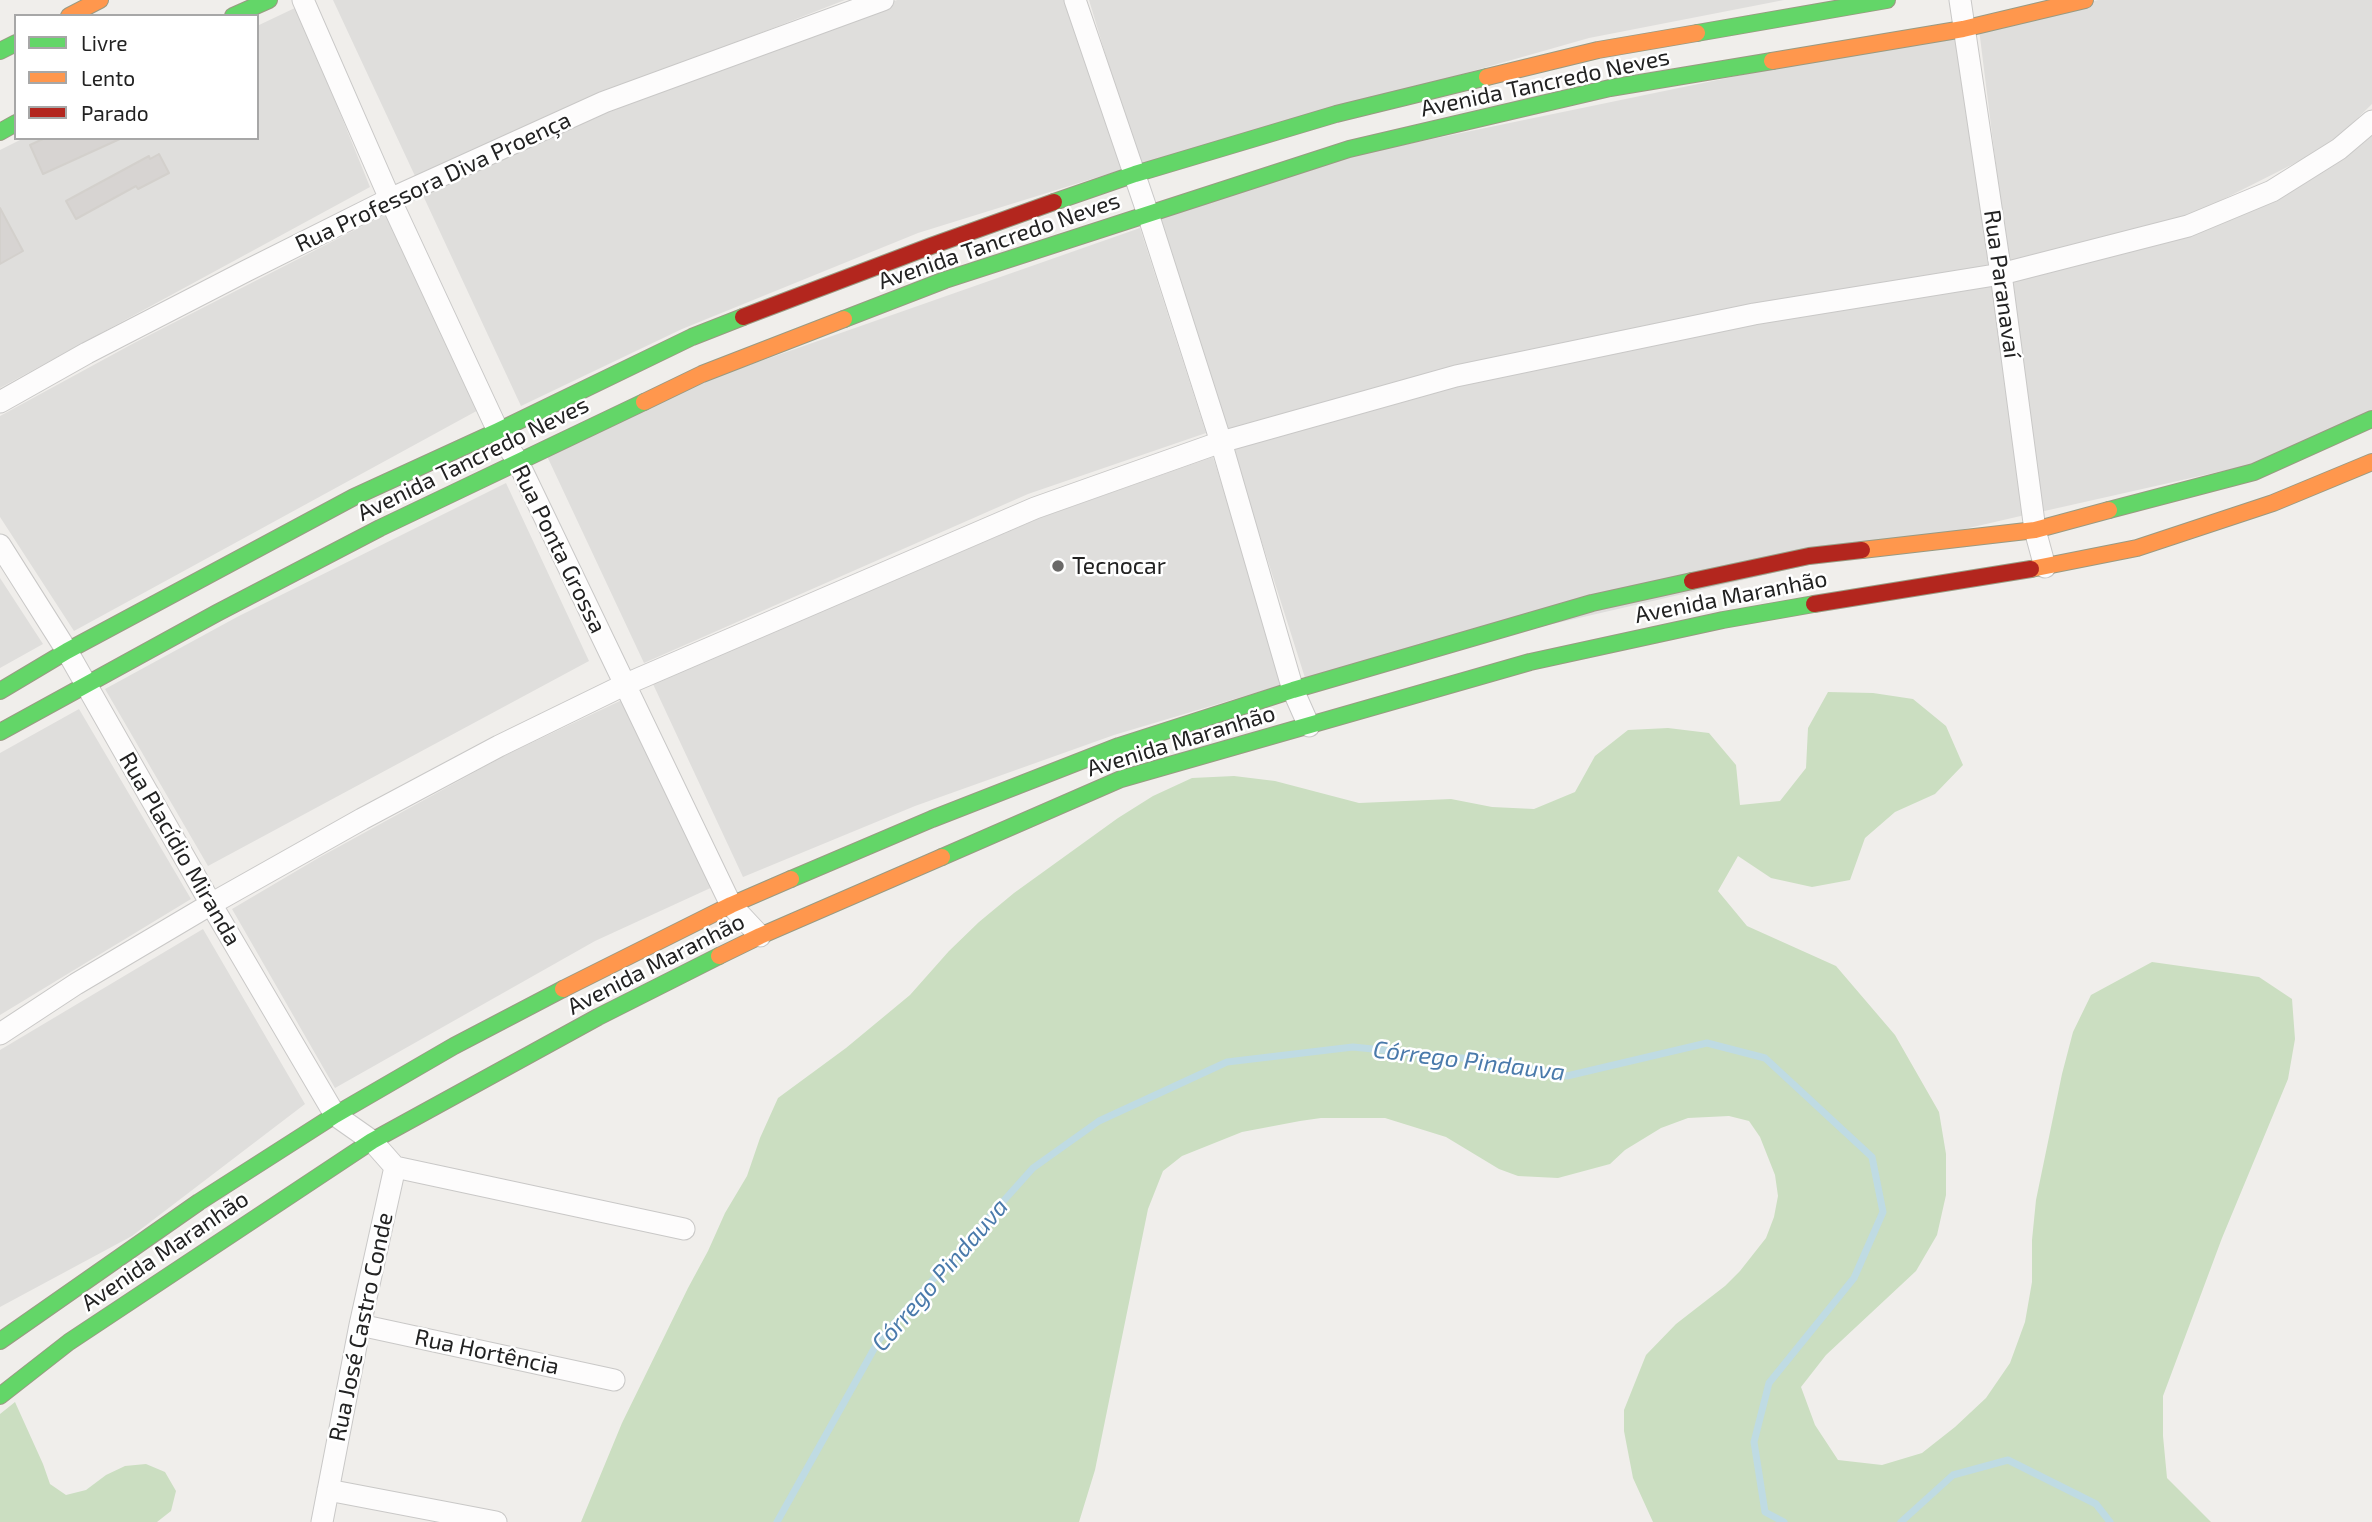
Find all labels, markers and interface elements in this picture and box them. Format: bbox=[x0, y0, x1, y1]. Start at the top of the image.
legend bbox=[14, 14, 259, 140]
text: Livre bbox=[81, 30, 128, 55]
street label: Avenida Tancredo Neves bbox=[1418, 43, 1672, 123]
text: Lento bbox=[81, 65, 135, 90]
text: Parado bbox=[81, 100, 149, 125]
street label: Rua Professora Diva Proença bbox=[291, 106, 575, 258]
street label: Avenida Tancredo Neves bbox=[874, 187, 1124, 295]
street label: Rua Paranavaí bbox=[1978, 208, 2026, 360]
street label: Avenida Tancredo Neves bbox=[353, 391, 593, 527]
street label: Rua Ponta Grossa bbox=[506, 460, 612, 638]
place label: Tecnocar bbox=[1072, 552, 1166, 580]
marker: Tecnocar bbox=[1050, 558, 1066, 574]
street label: Avenida Maranhão bbox=[1633, 565, 1829, 629]
street label: Avenida Maranhão bbox=[1084, 699, 1278, 783]
street label: Rua Placídio Miranda bbox=[113, 747, 247, 951]
street label: Avenida Maranhão bbox=[563, 907, 749, 1021]
water label: Córrego Pindauva bbox=[1371, 1035, 1567, 1087]
street label: Avenida Maranhão bbox=[76, 1185, 254, 1317]
water label: Córrego Pindauva bbox=[866, 1193, 1014, 1357]
street label: Rua José Castro Conde bbox=[323, 1210, 399, 1444]
street label: Rua Hortência bbox=[412, 1323, 562, 1381]

